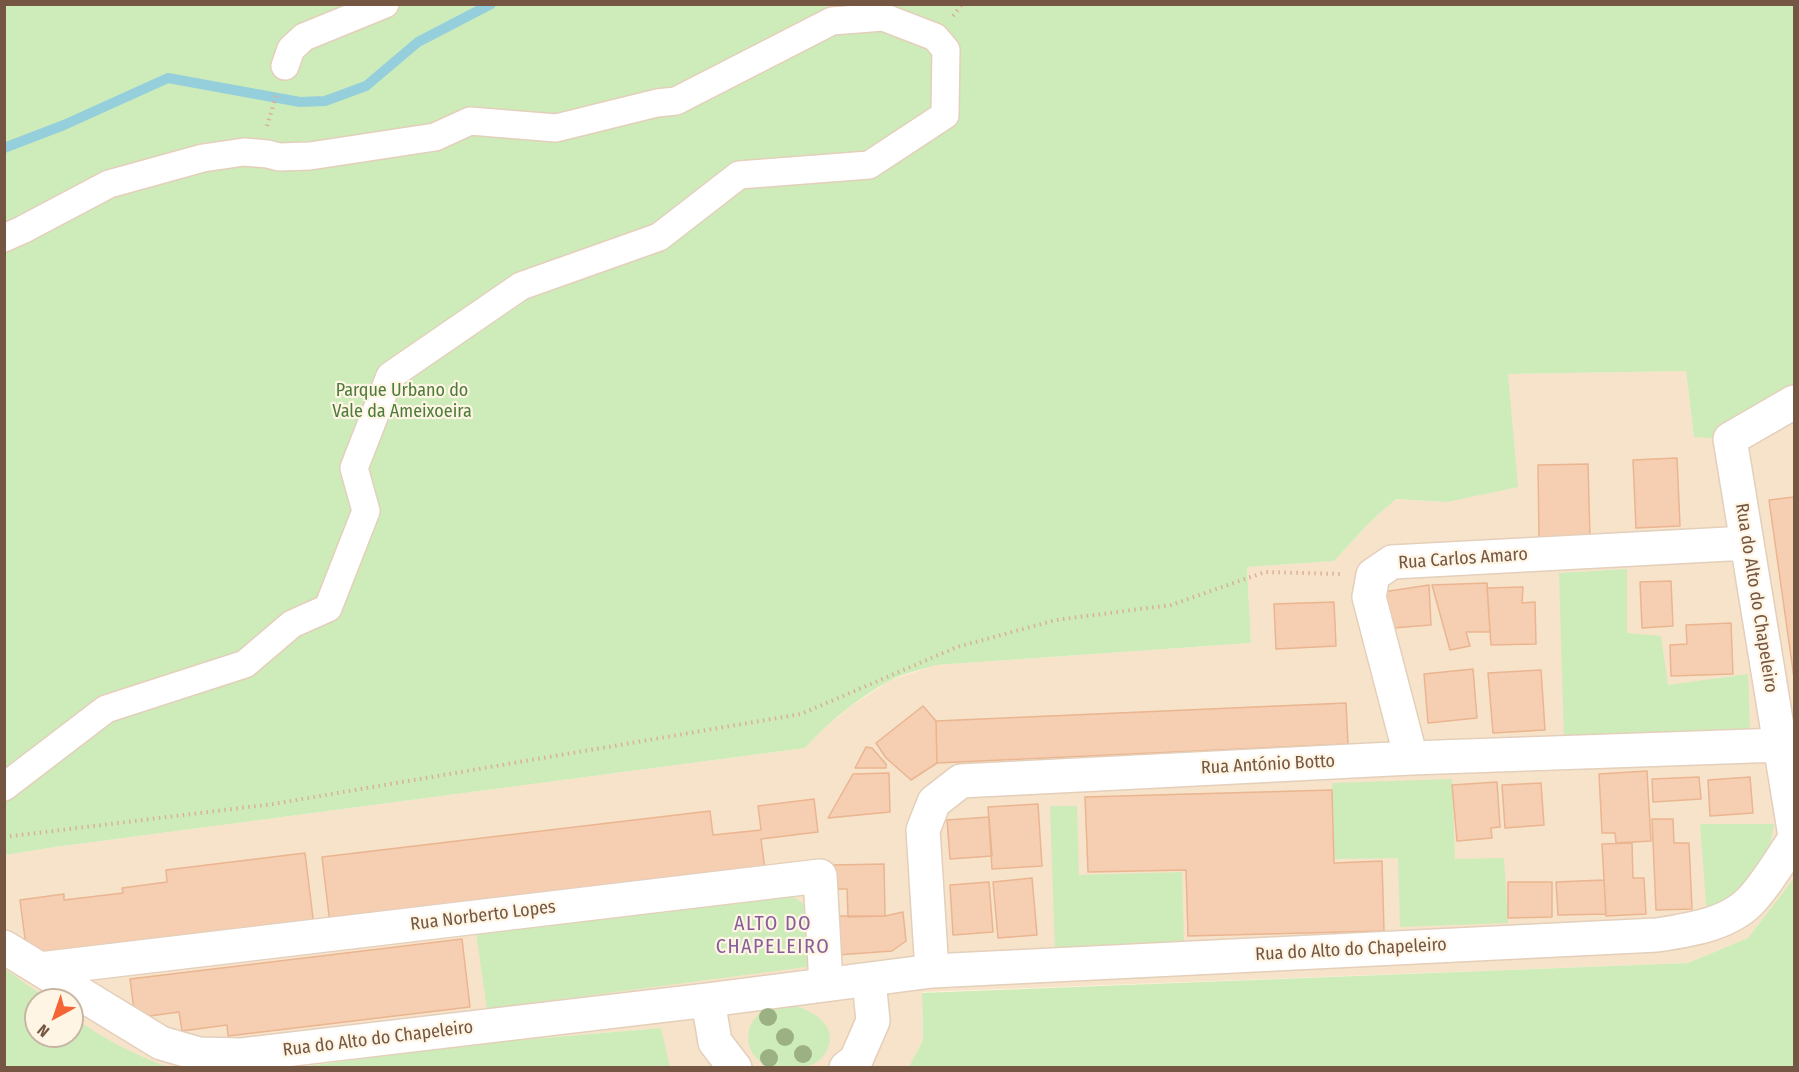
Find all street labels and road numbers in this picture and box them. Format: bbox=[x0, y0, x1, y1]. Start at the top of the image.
street label: Rua do Alto do Chapeleiro bbox=[1730, 502, 1782, 694]
street label: Rua Carlos Amaro bbox=[1398, 544, 1528, 574]
street label: Rua António Botto bbox=[1200, 751, 1336, 779]
street label: Rua Norberto Lopes bbox=[409, 896, 557, 936]
street label: Rua do Alto do Chapeleiro bbox=[1255, 934, 1447, 966]
street label: Rua do Alto do Chapeleiro bbox=[282, 1017, 474, 1061]

